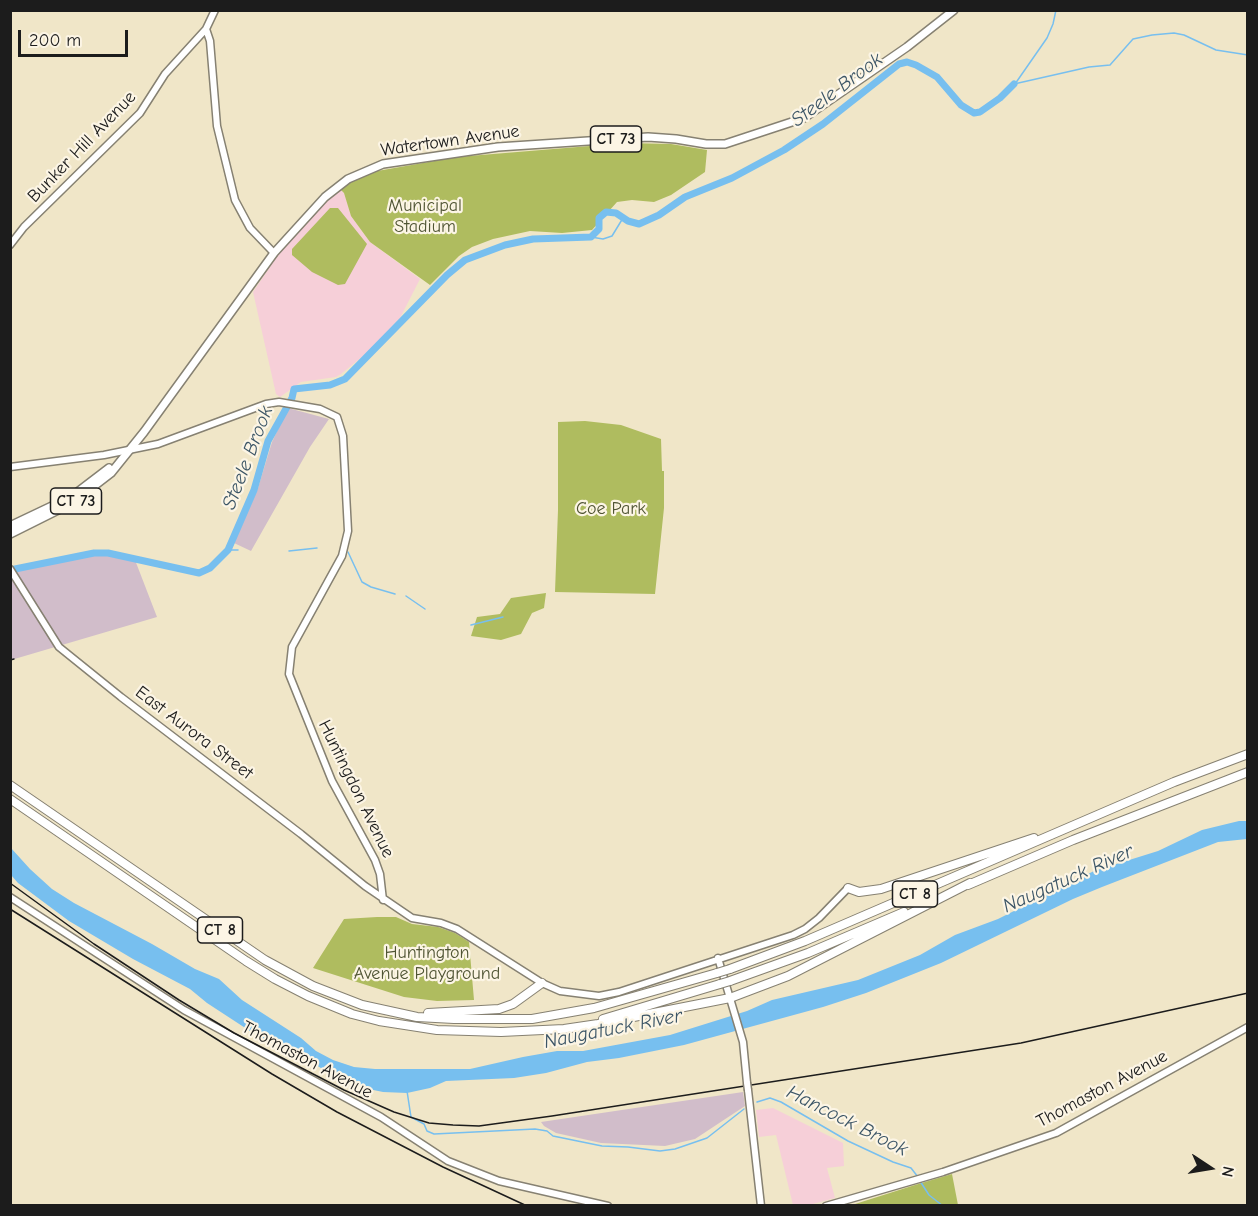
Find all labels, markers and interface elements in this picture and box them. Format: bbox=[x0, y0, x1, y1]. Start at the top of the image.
scale bar bbox=[21, 18, 130, 56]
text: 200 m bbox=[29, 30, 81, 51]
water label: Steele Brook bbox=[786, 48, 888, 132]
street label: Bunker Hill Avenue bbox=[23, 87, 141, 207]
street label: Watertown Avenue bbox=[379, 121, 521, 161]
road number: CT 73 bbox=[590, 126, 642, 152]
park label: Municipal Stadium bbox=[388, 195, 462, 238]
water label: Steele Brook bbox=[217, 403, 279, 513]
road number: CT 73 bbox=[50, 488, 101, 514]
park label: Coe Park bbox=[576, 498, 646, 520]
street label: East Aurora Street bbox=[131, 682, 257, 784]
street label: Huntingdon Avenue bbox=[313, 717, 399, 861]
water label: Naugatuck River bbox=[999, 839, 1137, 919]
road number: CT 8 bbox=[892, 881, 938, 907]
road number: CT 8 bbox=[198, 917, 242, 943]
park label: Huntington Avenue Playground bbox=[354, 942, 500, 984]
water label: Naugatuck River bbox=[542, 1004, 684, 1054]
street label: Thomaston Avenue bbox=[238, 1016, 376, 1104]
street label: Thomaston Avenue bbox=[1033, 1045, 1171, 1133]
water label: Hancock Brook bbox=[782, 1080, 912, 1162]
north arrow bbox=[1180, 1138, 1240, 1198]
text: N bbox=[1218, 1165, 1237, 1179]

